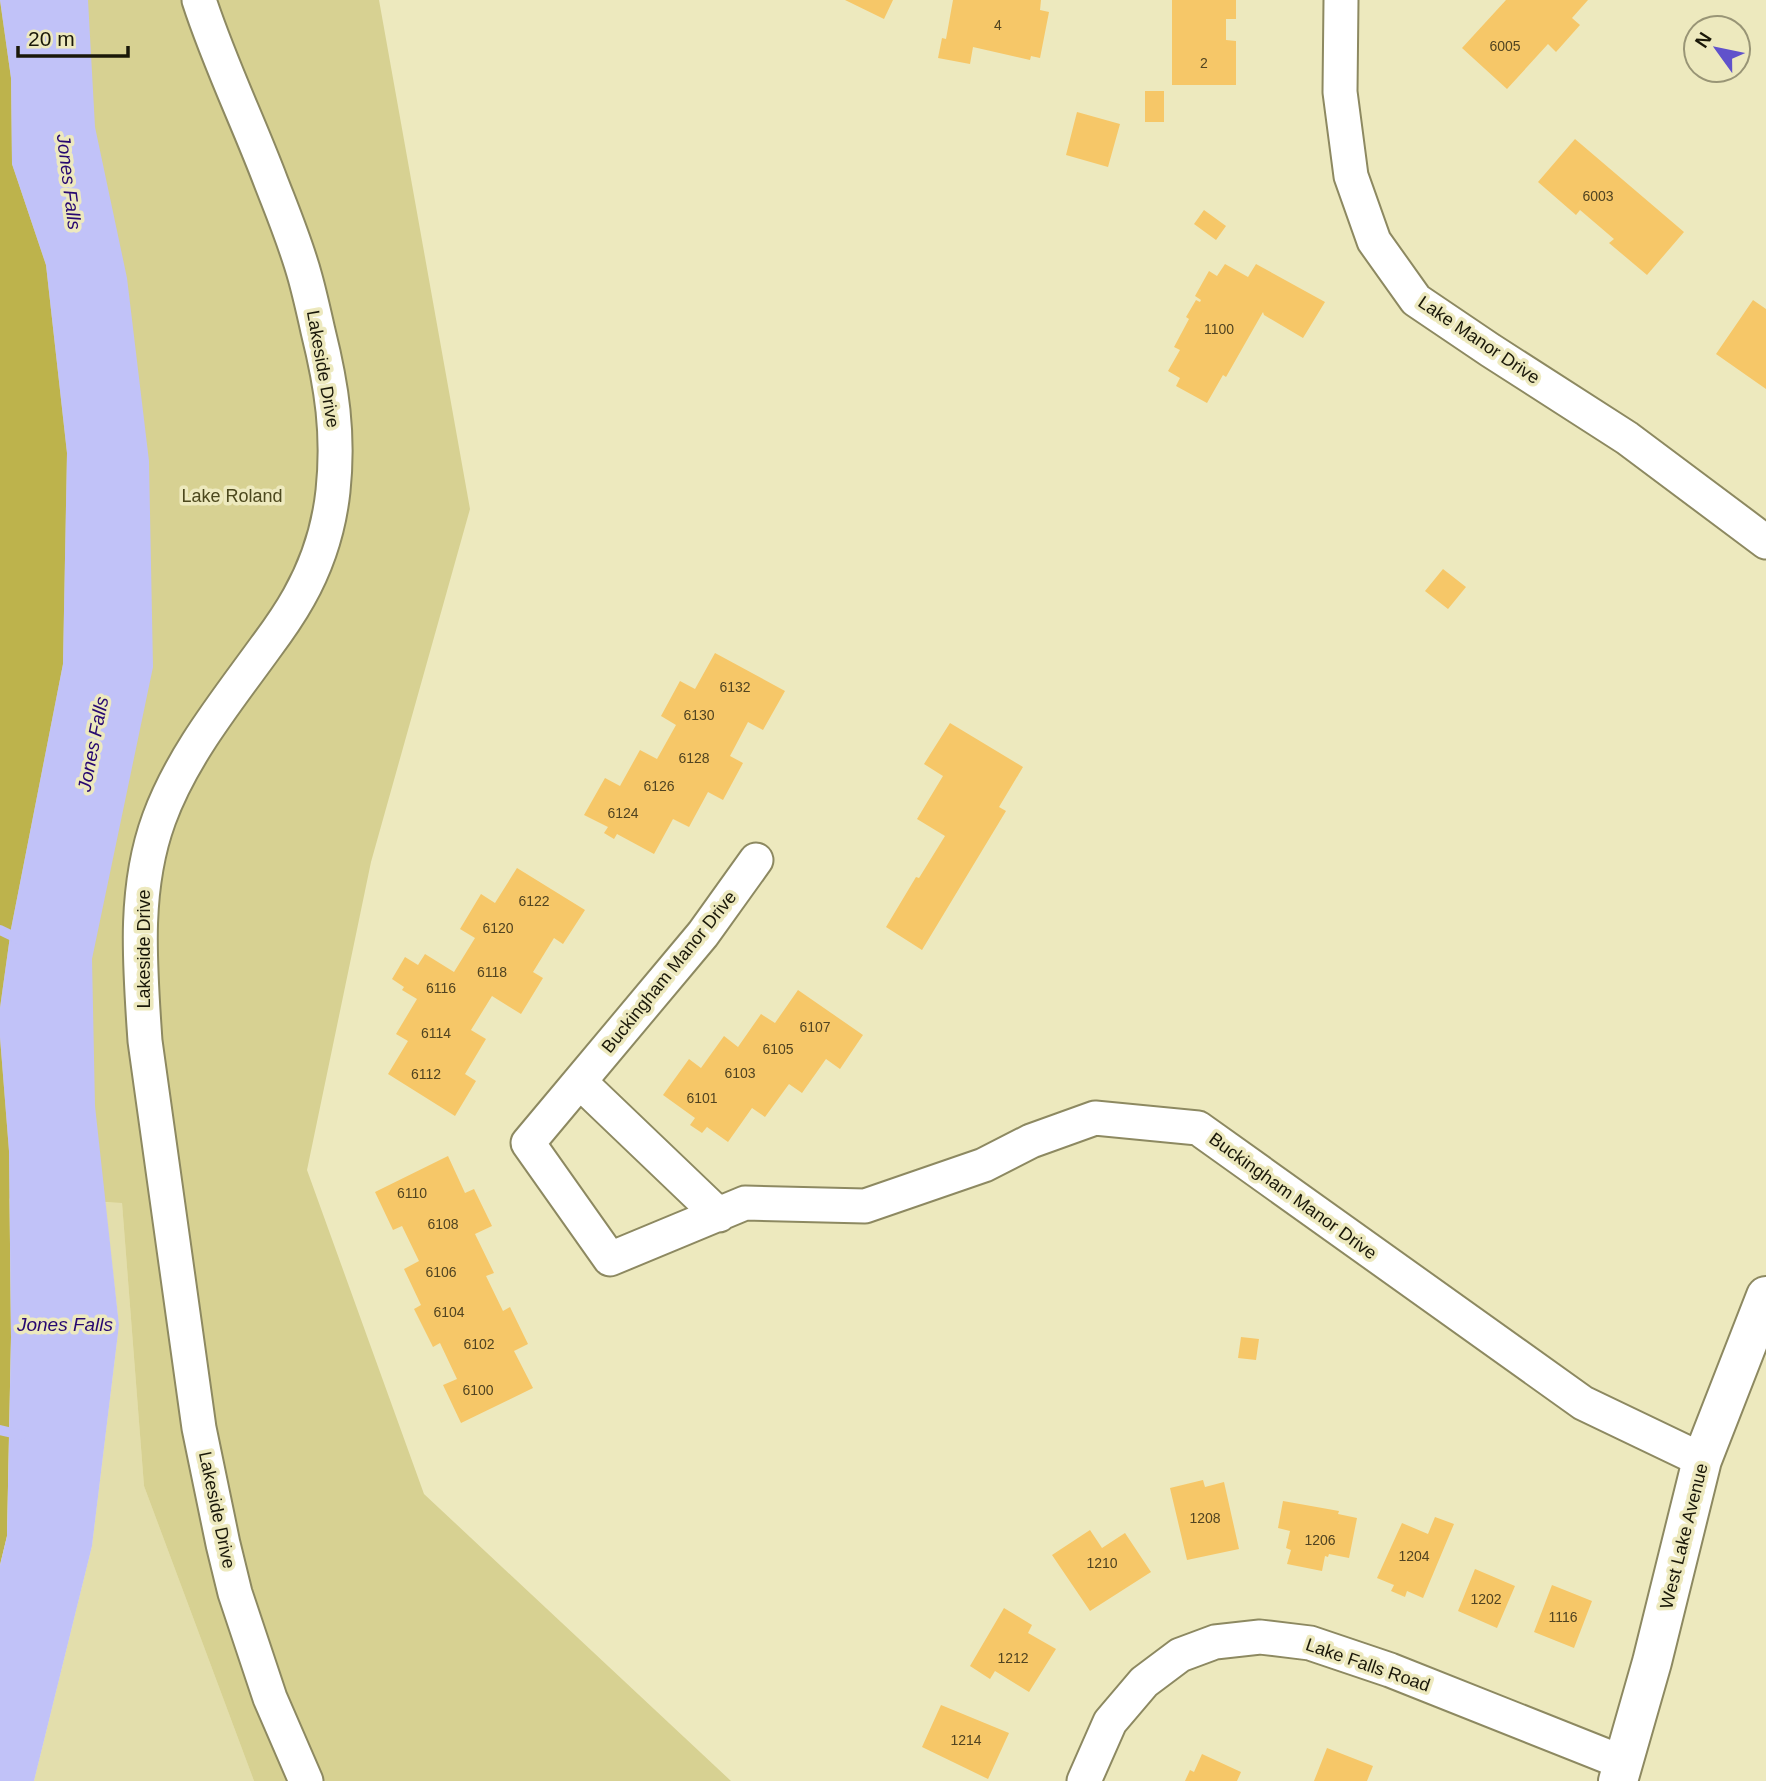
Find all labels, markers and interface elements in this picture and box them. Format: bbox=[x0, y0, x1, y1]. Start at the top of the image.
scale bar bbox=[18, 14, 128, 58]
north arrow bbox=[1682, 14, 1752, 84]
house number: 4 bbox=[994, 17, 1002, 33]
text: 20 m bbox=[28, 27, 75, 50]
text: N bbox=[1691, 29, 1716, 51]
house number: 6005 bbox=[1489, 38, 1521, 54]
house number: 2 bbox=[1200, 55, 1208, 71]
water label: Jones Falls bbox=[53, 132, 85, 231]
house number: 6003 bbox=[1582, 188, 1614, 204]
street label: Lake Manor Drive bbox=[1415, 292, 1543, 388]
street label: Lakeside Drive bbox=[303, 309, 343, 429]
house number: 1100 bbox=[1204, 321, 1234, 337]
park label: Lake Roland bbox=[181, 486, 283, 506]
house number: 6132 bbox=[719, 679, 751, 695]
water label: Jones Falls bbox=[73, 694, 113, 794]
house number: 6130 bbox=[683, 707, 715, 723]
house number: 6128 bbox=[678, 750, 710, 766]
house number: 6126 bbox=[643, 778, 675, 794]
house number: 6124 bbox=[607, 805, 639, 821]
street label: Buckingham Manor Drive bbox=[598, 887, 740, 1057]
street label: Lakeside Drive bbox=[134, 889, 154, 1009]
house number: 6122 bbox=[518, 893, 550, 909]
house number: 6120 bbox=[482, 920, 514, 936]
house number: 6118 bbox=[477, 964, 507, 980]
house number: 6116 bbox=[426, 980, 456, 996]
house number: 6107 bbox=[799, 1019, 831, 1035]
house number: 6114 bbox=[421, 1025, 451, 1041]
house number: 6105 bbox=[762, 1041, 794, 1057]
house number: 6103 bbox=[724, 1065, 756, 1081]
house number: 6112 bbox=[411, 1066, 441, 1082]
house number: 6101 bbox=[686, 1090, 718, 1106]
street label: Buckingham Manor Drive bbox=[1205, 1129, 1381, 1263]
house number: 6110 bbox=[397, 1185, 427, 1201]
house number: 6108 bbox=[427, 1216, 459, 1232]
house number: 6106 bbox=[425, 1264, 457, 1280]
house number: 6104 bbox=[433, 1304, 465, 1320]
water label: Jones Falls bbox=[16, 1314, 114, 1335]
house number: 6102 bbox=[463, 1336, 495, 1352]
house number: 6100 bbox=[462, 1382, 494, 1398]
street label: Lakeside Drive bbox=[195, 1450, 239, 1570]
street label: West Lake Avenue bbox=[1656, 1461, 1712, 1611]
house number: 1208 bbox=[1189, 1510, 1221, 1526]
house number: 1206 bbox=[1304, 1532, 1336, 1548]
house number: 1204 bbox=[1398, 1548, 1430, 1564]
house number: 1210 bbox=[1086, 1555, 1118, 1571]
house number: 1202 bbox=[1470, 1591, 1502, 1607]
house number: 1116 bbox=[1548, 1609, 1578, 1625]
street label: Lake Falls Road bbox=[1303, 1634, 1433, 1696]
house number: 1212 bbox=[997, 1650, 1029, 1666]
house number: 1214 bbox=[950, 1732, 982, 1748]

